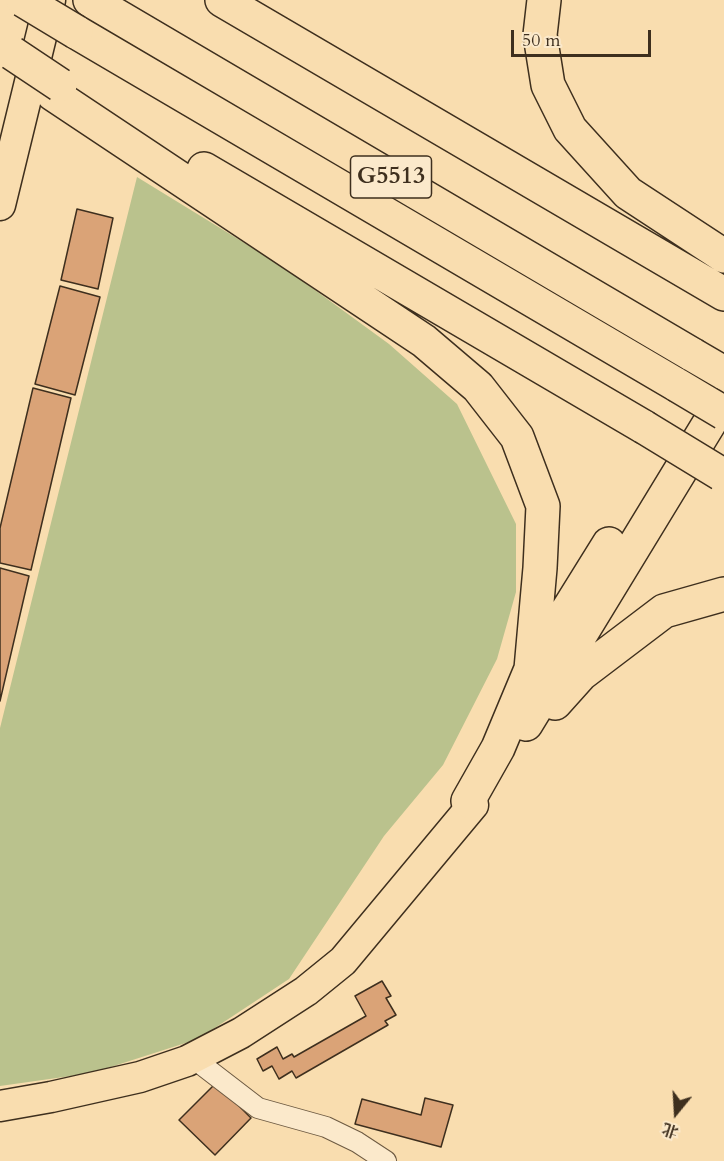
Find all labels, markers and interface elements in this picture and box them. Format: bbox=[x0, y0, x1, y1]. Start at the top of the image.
scale bar bbox=[514, 18, 654, 56]
text: 50 m bbox=[522, 28, 561, 53]
road number: G5513 bbox=[350, 156, 432, 198]
north arrow bbox=[646, 1083, 706, 1143]
text: 北 bbox=[659, 1117, 681, 1143]

